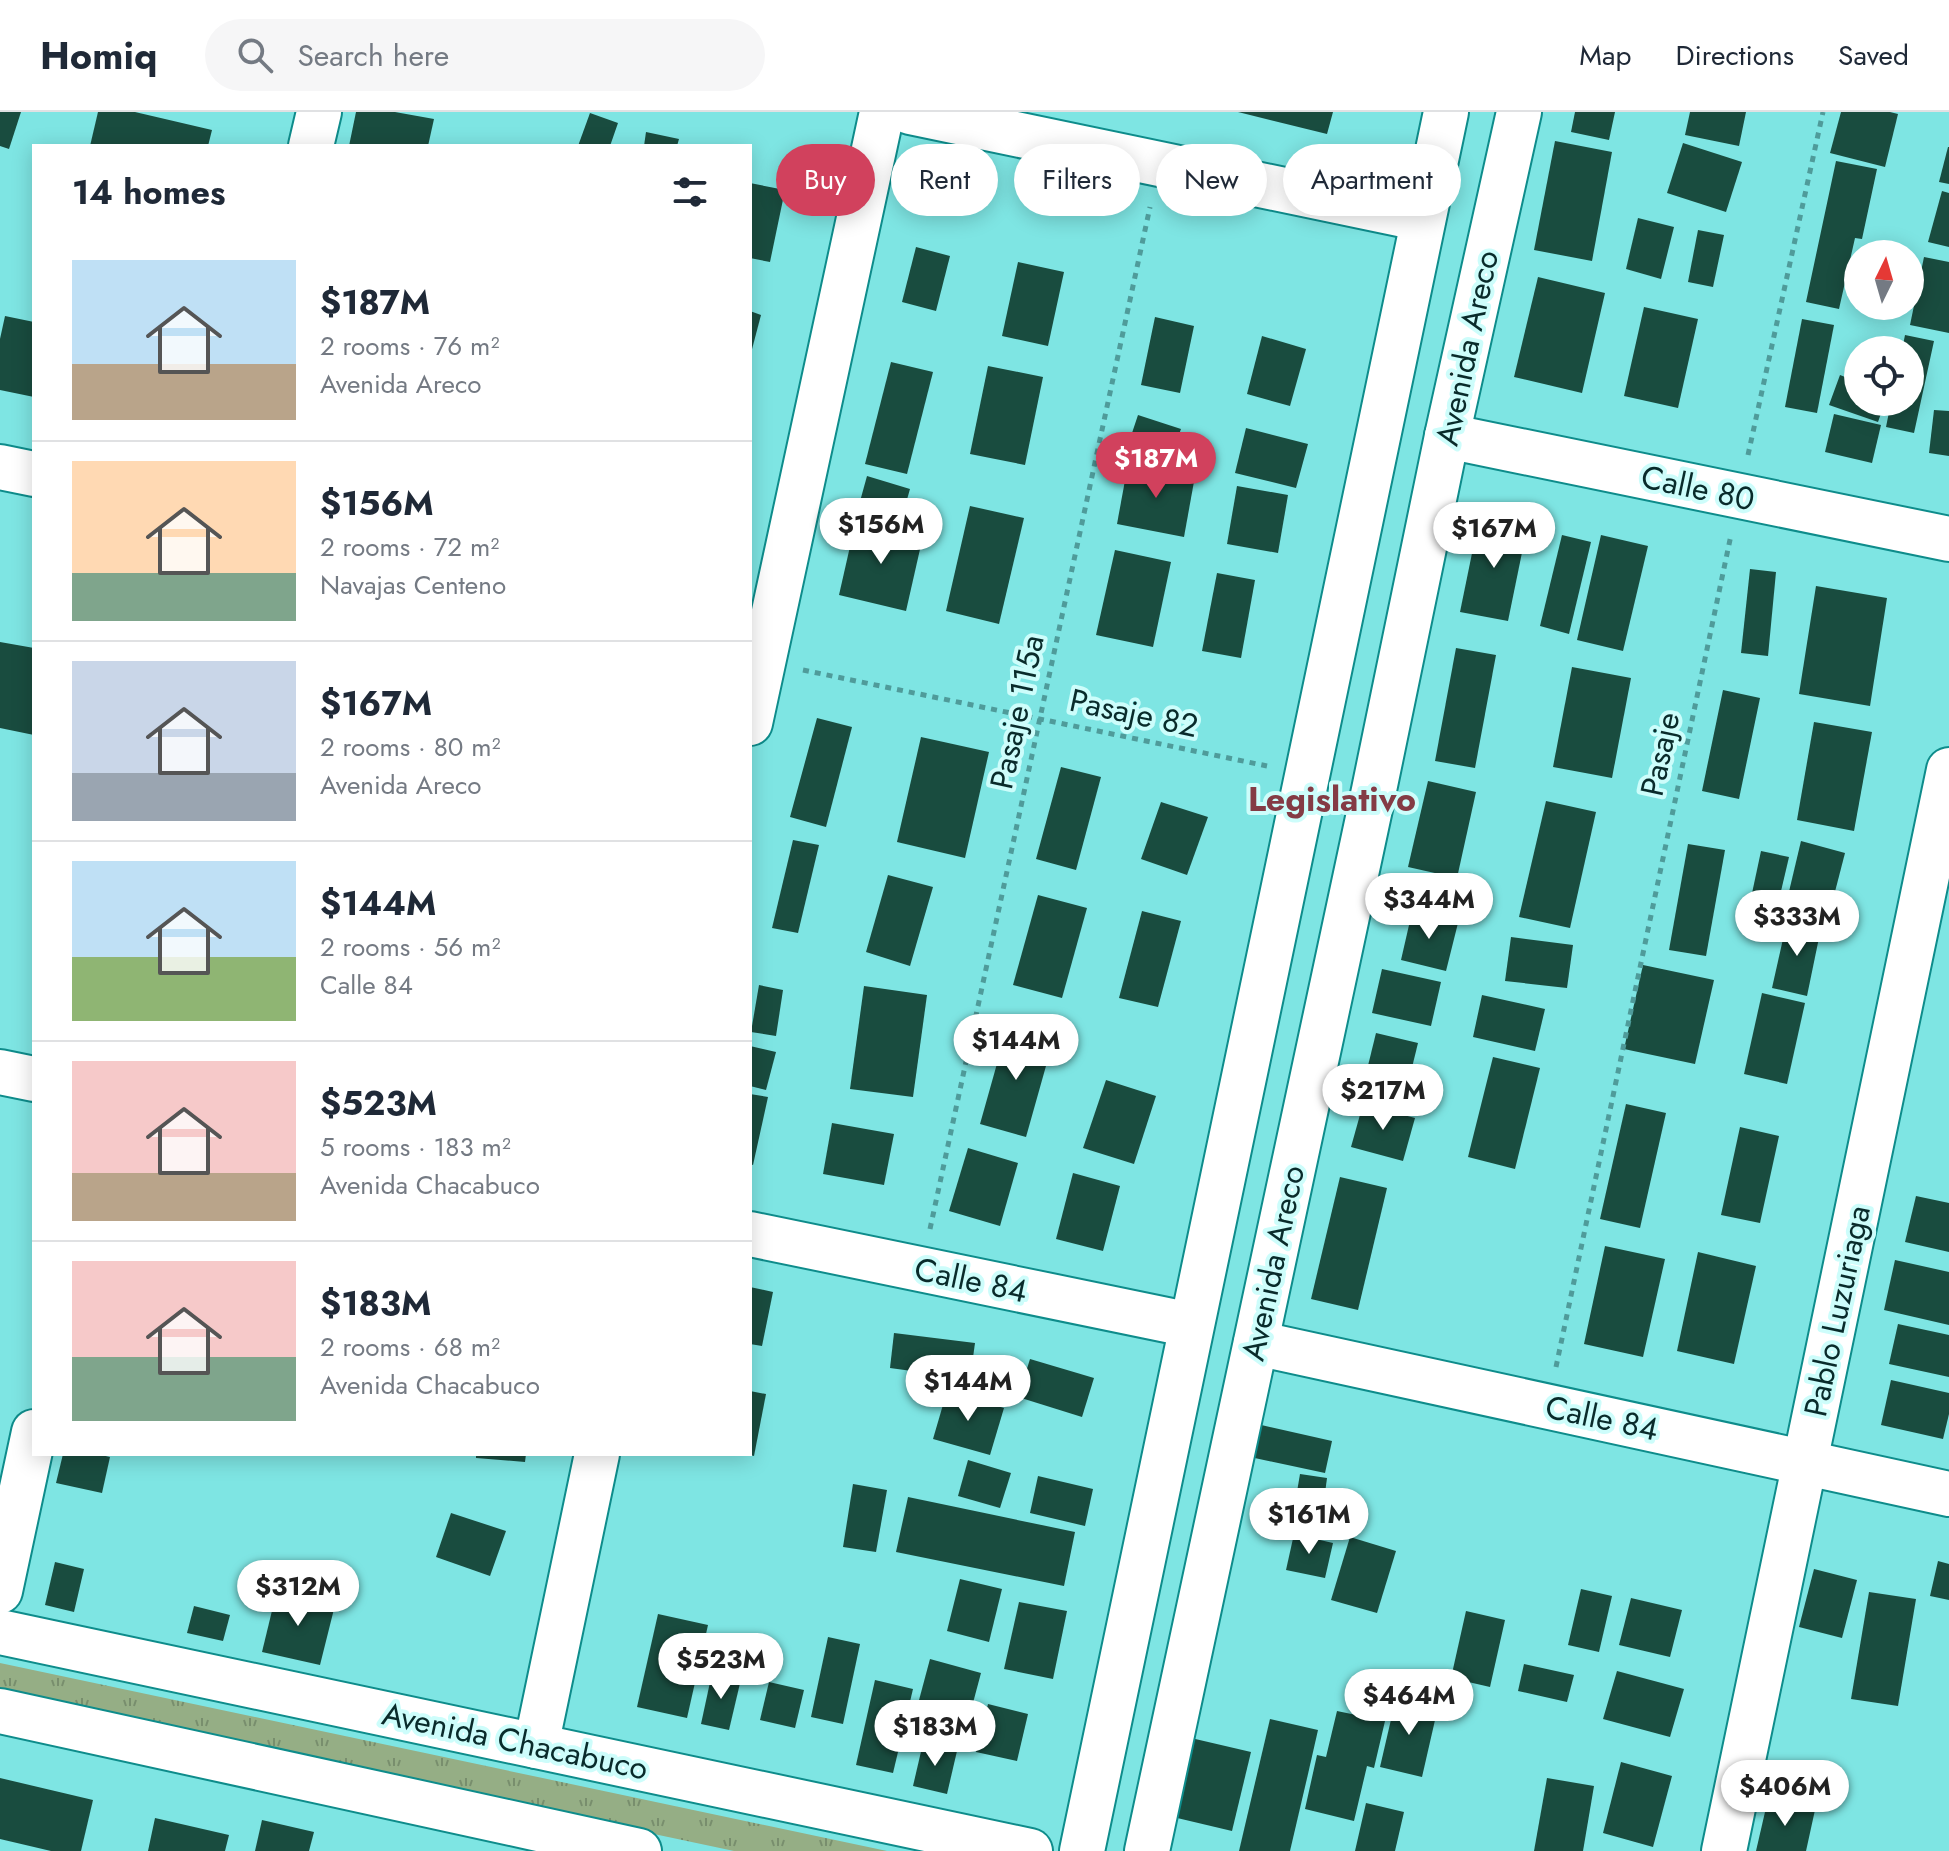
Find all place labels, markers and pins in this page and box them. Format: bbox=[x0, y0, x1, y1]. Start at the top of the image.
pin: $187M bbox=[1100, 432, 1212, 500]
pin: $156M bbox=[825, 498, 937, 566]
pin: $167M bbox=[1438, 502, 1550, 570]
pin: $344M bbox=[1373, 873, 1485, 941]
pin: $333M bbox=[1741, 890, 1853, 958]
pin: $144M bbox=[960, 1014, 1072, 1082]
pin: $217M bbox=[1327, 1064, 1439, 1132]
pin: $144M bbox=[912, 1355, 1024, 1423]
pin: $161M bbox=[1253, 1488, 1365, 1556]
pin: $312M bbox=[242, 1560, 354, 1628]
pin: $523M bbox=[665, 1633, 777, 1701]
pin: $464M bbox=[1353, 1669, 1465, 1737]
pin: $183M bbox=[879, 1700, 991, 1768]
pin: $406M bbox=[1729, 1760, 1841, 1828]

